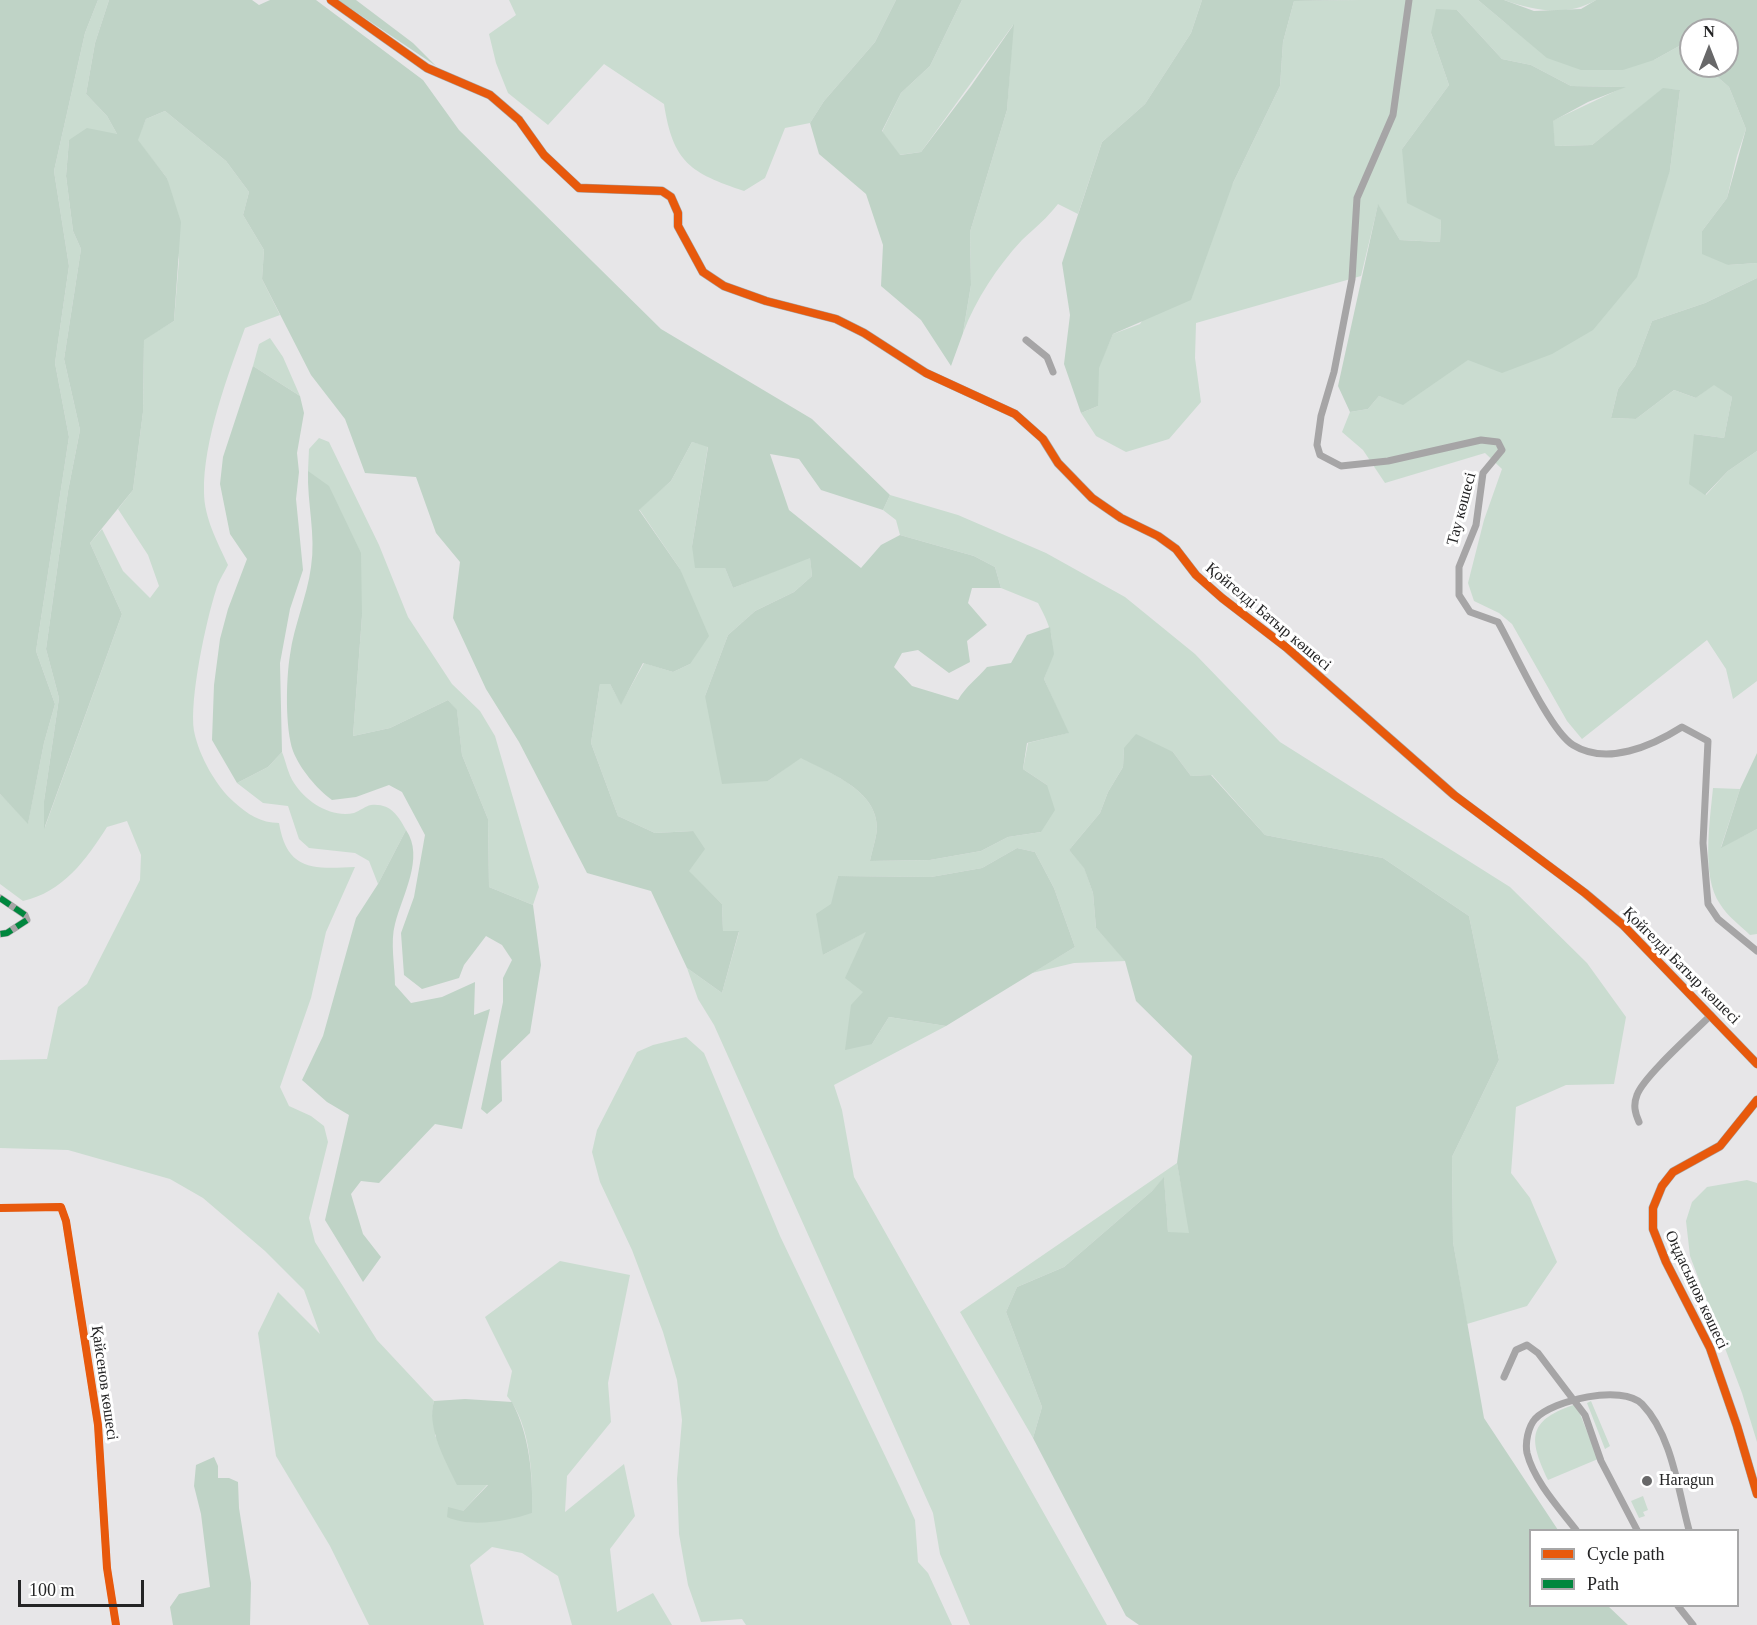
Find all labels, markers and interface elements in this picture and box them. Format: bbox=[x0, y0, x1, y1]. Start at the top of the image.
north arrow bbox=[1679, 18, 1739, 78]
text: N bbox=[1703, 23, 1715, 40]
street label: Тау көшесі bbox=[1443, 470, 1481, 548]
street label: Қойгелді Батыр көшесі bbox=[1201, 559, 1335, 675]
street label: Қойгелді Батыр көшесі bbox=[1618, 903, 1744, 1029]
street label: Оңдасынов көшесі bbox=[1660, 1228, 1732, 1352]
street label: Қайсенов көшесі bbox=[86, 1324, 122, 1442]
place label: Haragun bbox=[1659, 1471, 1714, 1491]
marker: Haragun bbox=[1640, 1474, 1654, 1488]
legend bbox=[1529, 1529, 1739, 1607]
text: Cycle path bbox=[1587, 1544, 1664, 1564]
scale bar bbox=[21, 1568, 147, 1606]
text: Path bbox=[1587, 1574, 1619, 1594]
text: 100 m bbox=[29, 1580, 75, 1600]

